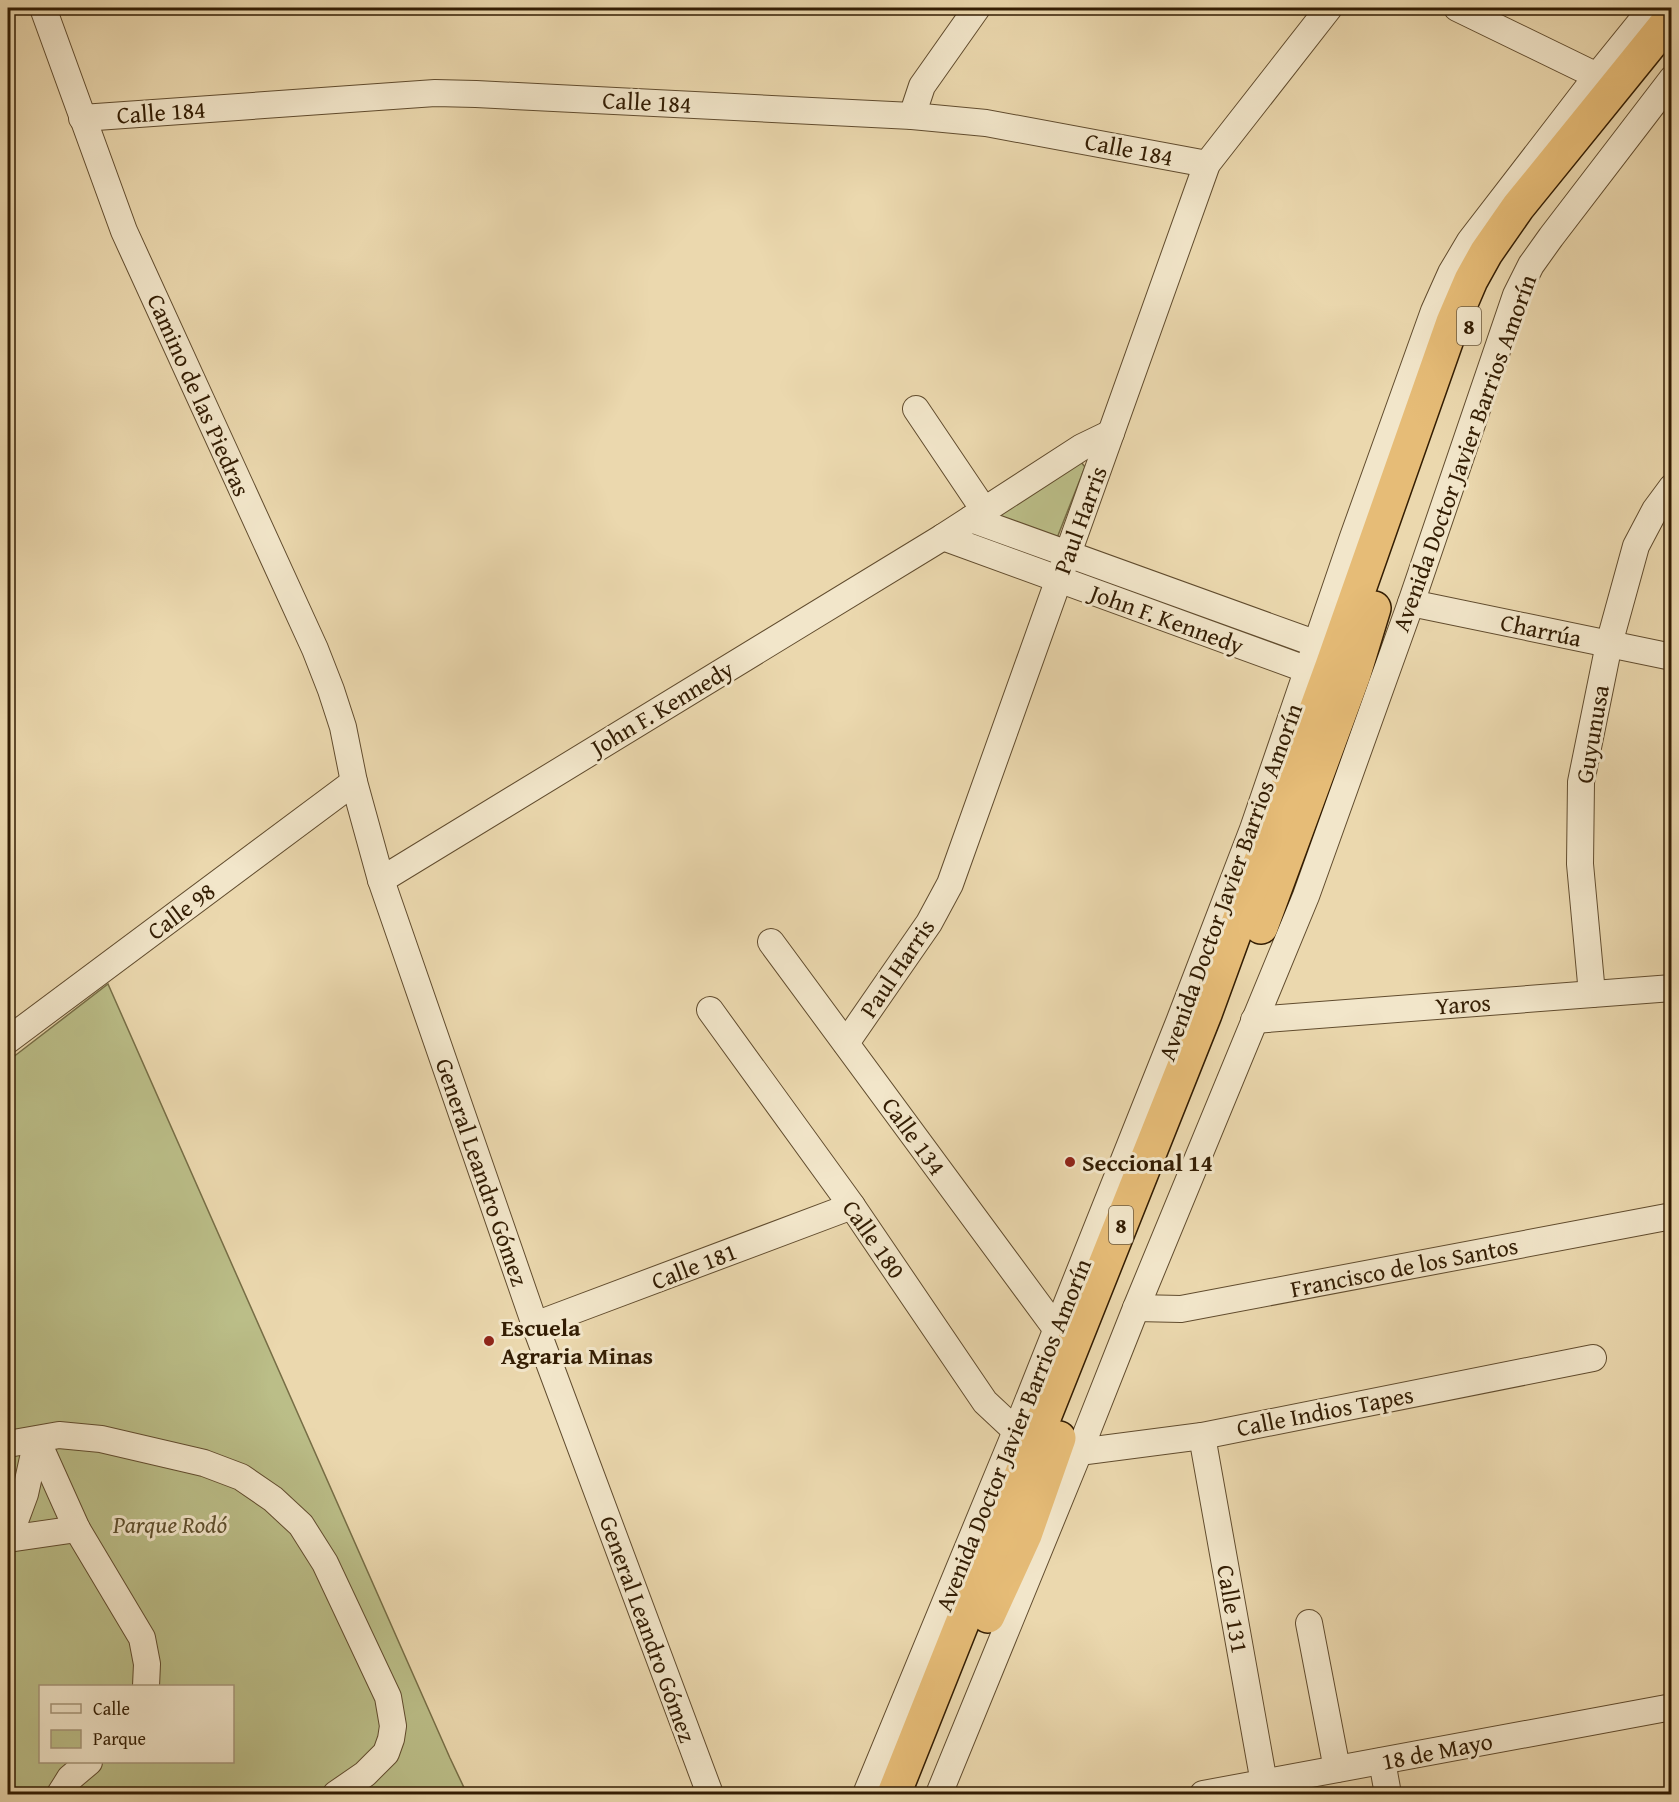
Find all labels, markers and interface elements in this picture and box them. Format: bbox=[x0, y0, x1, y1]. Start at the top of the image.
street label: Calle 184 bbox=[602, 82, 692, 122]
street label: Calle 184 bbox=[115, 91, 207, 133]
street label: Calle 184 bbox=[1082, 123, 1176, 175]
street label: Avenida Doctor Javier Barrios Amorín bbox=[1383, 269, 1545, 636]
street label: Camino de las Piedras bbox=[139, 288, 259, 502]
road number: 8 bbox=[1457, 307, 1481, 345]
street label: Paul Harris bbox=[1044, 461, 1116, 579]
street label: John F. Kennedy bbox=[1083, 574, 1249, 663]
street label: Charrúa bbox=[1497, 604, 1585, 656]
street label: John F. Kennedy bbox=[581, 652, 740, 766]
street label: Guyunusa bbox=[1566, 681, 1618, 786]
street label: Avenida Doctor Javier Barrios Amorín bbox=[1149, 698, 1311, 1065]
street label: Calle 98 bbox=[140, 874, 222, 948]
street label: Paul Harris bbox=[851, 912, 943, 1024]
street label: Yaros bbox=[1434, 985, 1492, 1023]
street label: General Leandro Gómez bbox=[427, 1054, 537, 1290]
street label: Calle 134 bbox=[874, 1090, 954, 1182]
place label: Seccional 14 bbox=[1082, 1145, 1213, 1180]
marker: Seccional 14 bbox=[1063, 1155, 1077, 1169]
street label: Calle 180 bbox=[834, 1192, 914, 1286]
road number: 8 bbox=[1109, 1206, 1133, 1244]
street label: Francisco de los Santos bbox=[1287, 1228, 1521, 1306]
street label: Calle 181 bbox=[646, 1234, 742, 1298]
street label: Avenida Doctor Javier Barrios Amorín bbox=[926, 1253, 1100, 1617]
place label: Escuela Agraria Minas bbox=[501, 1310, 653, 1373]
marker: Escuela Agraria Minas bbox=[482, 1334, 496, 1348]
street label: Calle Indios Tapes bbox=[1234, 1377, 1416, 1445]
park label: Parque Rodó bbox=[112, 1507, 228, 1542]
street label: General Leandro Gómez bbox=[591, 1511, 705, 1747]
street label: Calle 131 bbox=[1208, 1562, 1258, 1656]
legend bbox=[39, 1685, 234, 1763]
text: Calle bbox=[93, 1695, 130, 1722]
street label: 18 de Mayo bbox=[1378, 1723, 1496, 1779]
text: Parque bbox=[93, 1725, 146, 1752]

